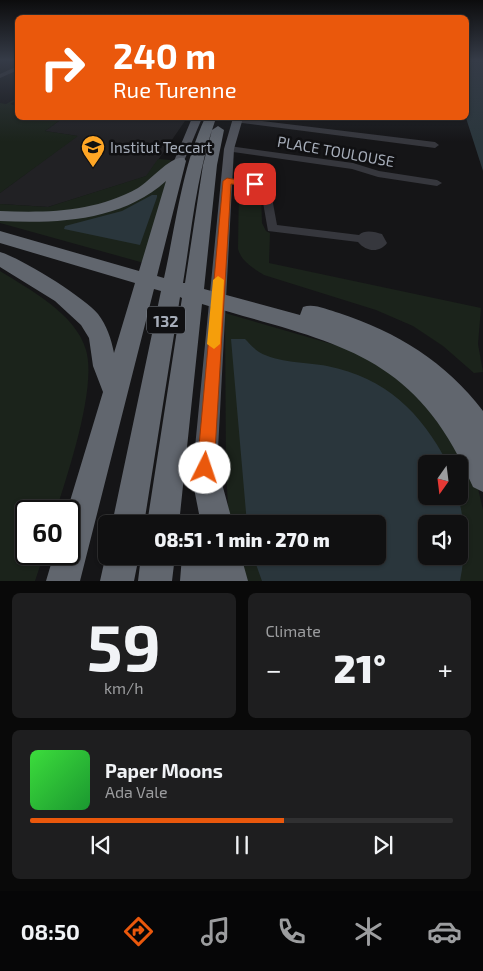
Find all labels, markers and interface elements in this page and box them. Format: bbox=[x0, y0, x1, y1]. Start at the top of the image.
text: 240 m bbox=[113, 34, 216, 76]
icon: right bbox=[30, 35, 95, 100]
text: Rue Turenne bbox=[113, 76, 236, 102]
street label: PLACE TOULOUSE bbox=[276, 132, 396, 170]
school or university icon: Institut Teccart bbox=[80, 134, 106, 168]
place label: Institut Teccart bbox=[110, 138, 213, 156]
pin bbox=[234, 163, 276, 205]
icon: arrive bbox=[241, 170, 269, 198]
road number: 132 bbox=[147, 306, 185, 334]
position arrow bbox=[178, 441, 230, 493]
north arrow bbox=[418, 455, 468, 505]
map controls bbox=[418, 455, 468, 565]
speed limit sign: 60 bbox=[15, 500, 80, 565]
button: sound bbox=[418, 515, 468, 565]
text: 08:51 · 1 min · 270 m bbox=[154, 528, 330, 551]
text: 59 bbox=[87, 606, 161, 684]
text: Climate bbox=[266, 621, 321, 640]
text: 21° bbox=[334, 645, 386, 691]
text: − bbox=[266, 652, 282, 686]
text: + bbox=[438, 652, 453, 686]
text: km/h bbox=[104, 678, 144, 697]
text: Paper Moons bbox=[105, 759, 223, 782]
text: Ada Vale bbox=[105, 782, 168, 801]
icon: previous bbox=[87, 831, 115, 859]
icon: pause bbox=[228, 831, 256, 859]
icon: next bbox=[369, 831, 397, 859]
icon: directions bbox=[121, 914, 156, 949]
icon: music bbox=[198, 914, 233, 949]
icon: phone bbox=[274, 914, 309, 949]
icon: climate bbox=[351, 914, 386, 949]
icon: car bbox=[427, 914, 462, 949]
text: 08:50 bbox=[21, 918, 80, 944]

